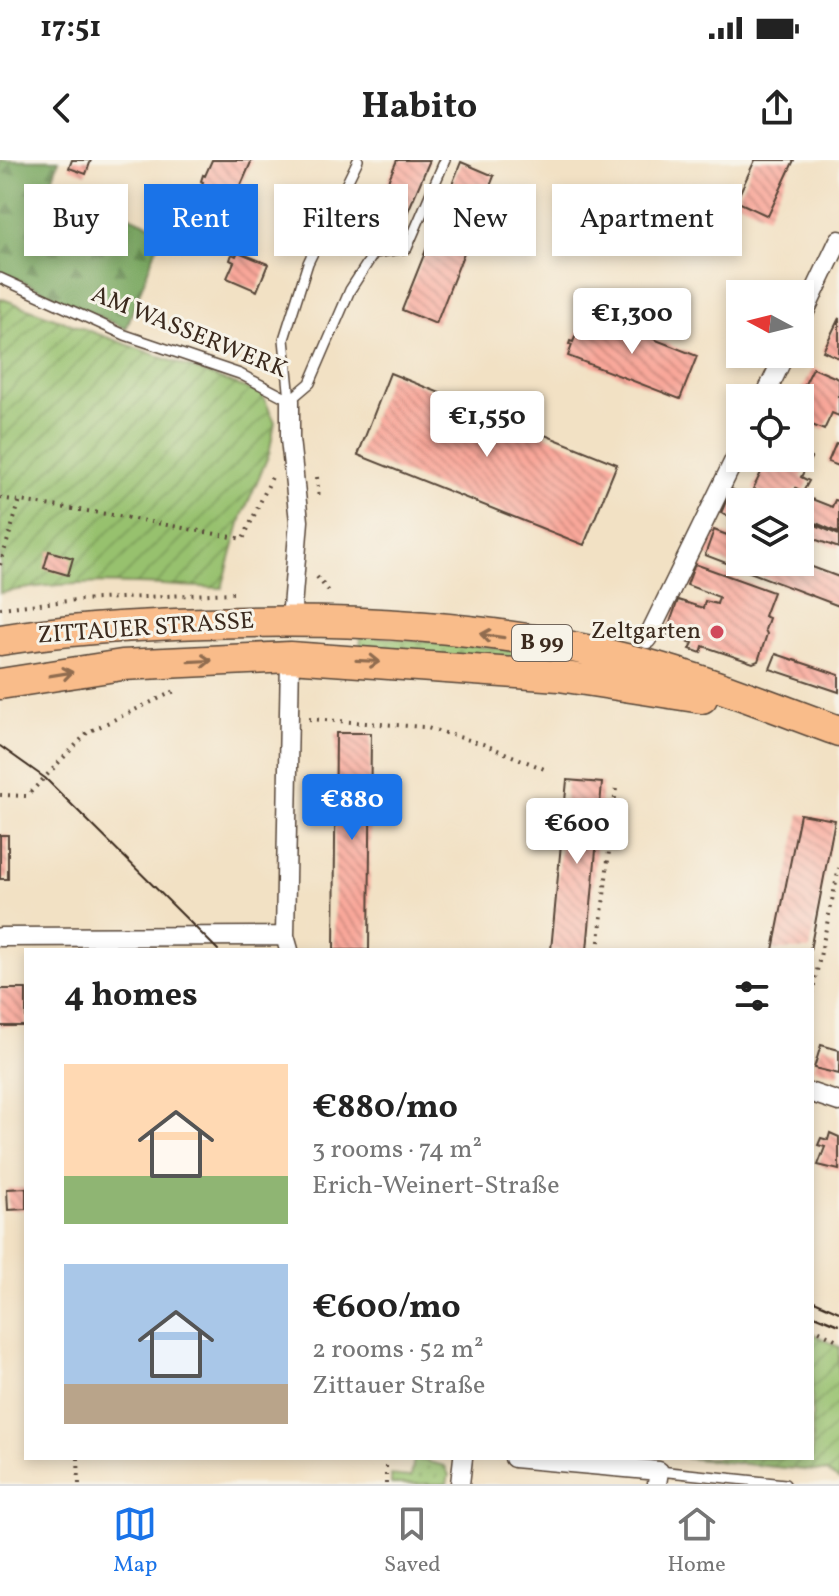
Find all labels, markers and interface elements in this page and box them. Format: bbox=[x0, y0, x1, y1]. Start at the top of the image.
text: 17:51 bbox=[40, 7, 101, 49]
text: Habito bbox=[362, 83, 477, 133]
icon: back bbox=[40, 86, 84, 130]
icon: share bbox=[755, 86, 799, 130]
chip: Buy bbox=[24, 184, 128, 256]
chip: Rent bbox=[144, 184, 258, 256]
chip: Filters bbox=[274, 184, 408, 256]
chip: New bbox=[424, 184, 536, 256]
chip: Apartment bbox=[552, 184, 742, 256]
street label: AM WASSERWERK bbox=[86, 278, 292, 388]
north arrow bbox=[726, 280, 814, 368]
map controls bbox=[726, 280, 814, 576]
pin: €1,300 bbox=[567, 288, 697, 356]
text: €1,300 bbox=[591, 296, 673, 332]
button: locate bbox=[726, 384, 814, 472]
pin: €1,550 bbox=[422, 391, 552, 459]
text: €1,550 bbox=[448, 399, 526, 435]
button: layers bbox=[726, 488, 814, 576]
street label: ZITTAUER STRASSE bbox=[37, 604, 255, 654]
place label: Zeltgarten bbox=[591, 615, 701, 649]
marker: Zeltgarten bbox=[708, 623, 726, 641]
road number: B 99 bbox=[512, 625, 572, 661]
one-way arrow bbox=[480, 628, 505, 643]
one-way arrow bbox=[186, 653, 213, 668]
one-way arrow bbox=[354, 654, 381, 669]
one-way arrow bbox=[48, 666, 73, 681]
pin: €880 bbox=[305, 774, 399, 842]
text: €880 bbox=[320, 782, 384, 818]
pin: €600 bbox=[530, 798, 624, 866]
text: €600 bbox=[544, 806, 610, 842]
text: 4 homes bbox=[64, 973, 198, 1020]
icon: filters bbox=[730, 974, 774, 1018]
text: €880/mo bbox=[312, 1085, 458, 1132]
icon: home bbox=[128, 1096, 224, 1192]
text: 3 rooms · 74 m² bbox=[312, 1132, 482, 1168]
text: Erich-Weinert-Straße bbox=[312, 1168, 559, 1204]
text: €600/mo bbox=[312, 1285, 461, 1332]
icon: home bbox=[128, 1296, 224, 1392]
text: 2 rooms · 52 m² bbox=[312, 1332, 484, 1368]
text: Zittauer Straße bbox=[312, 1368, 485, 1404]
tab: Map bbox=[113, 1502, 157, 1581]
tab: Saved bbox=[384, 1502, 441, 1581]
tab: Home bbox=[667, 1502, 726, 1581]

